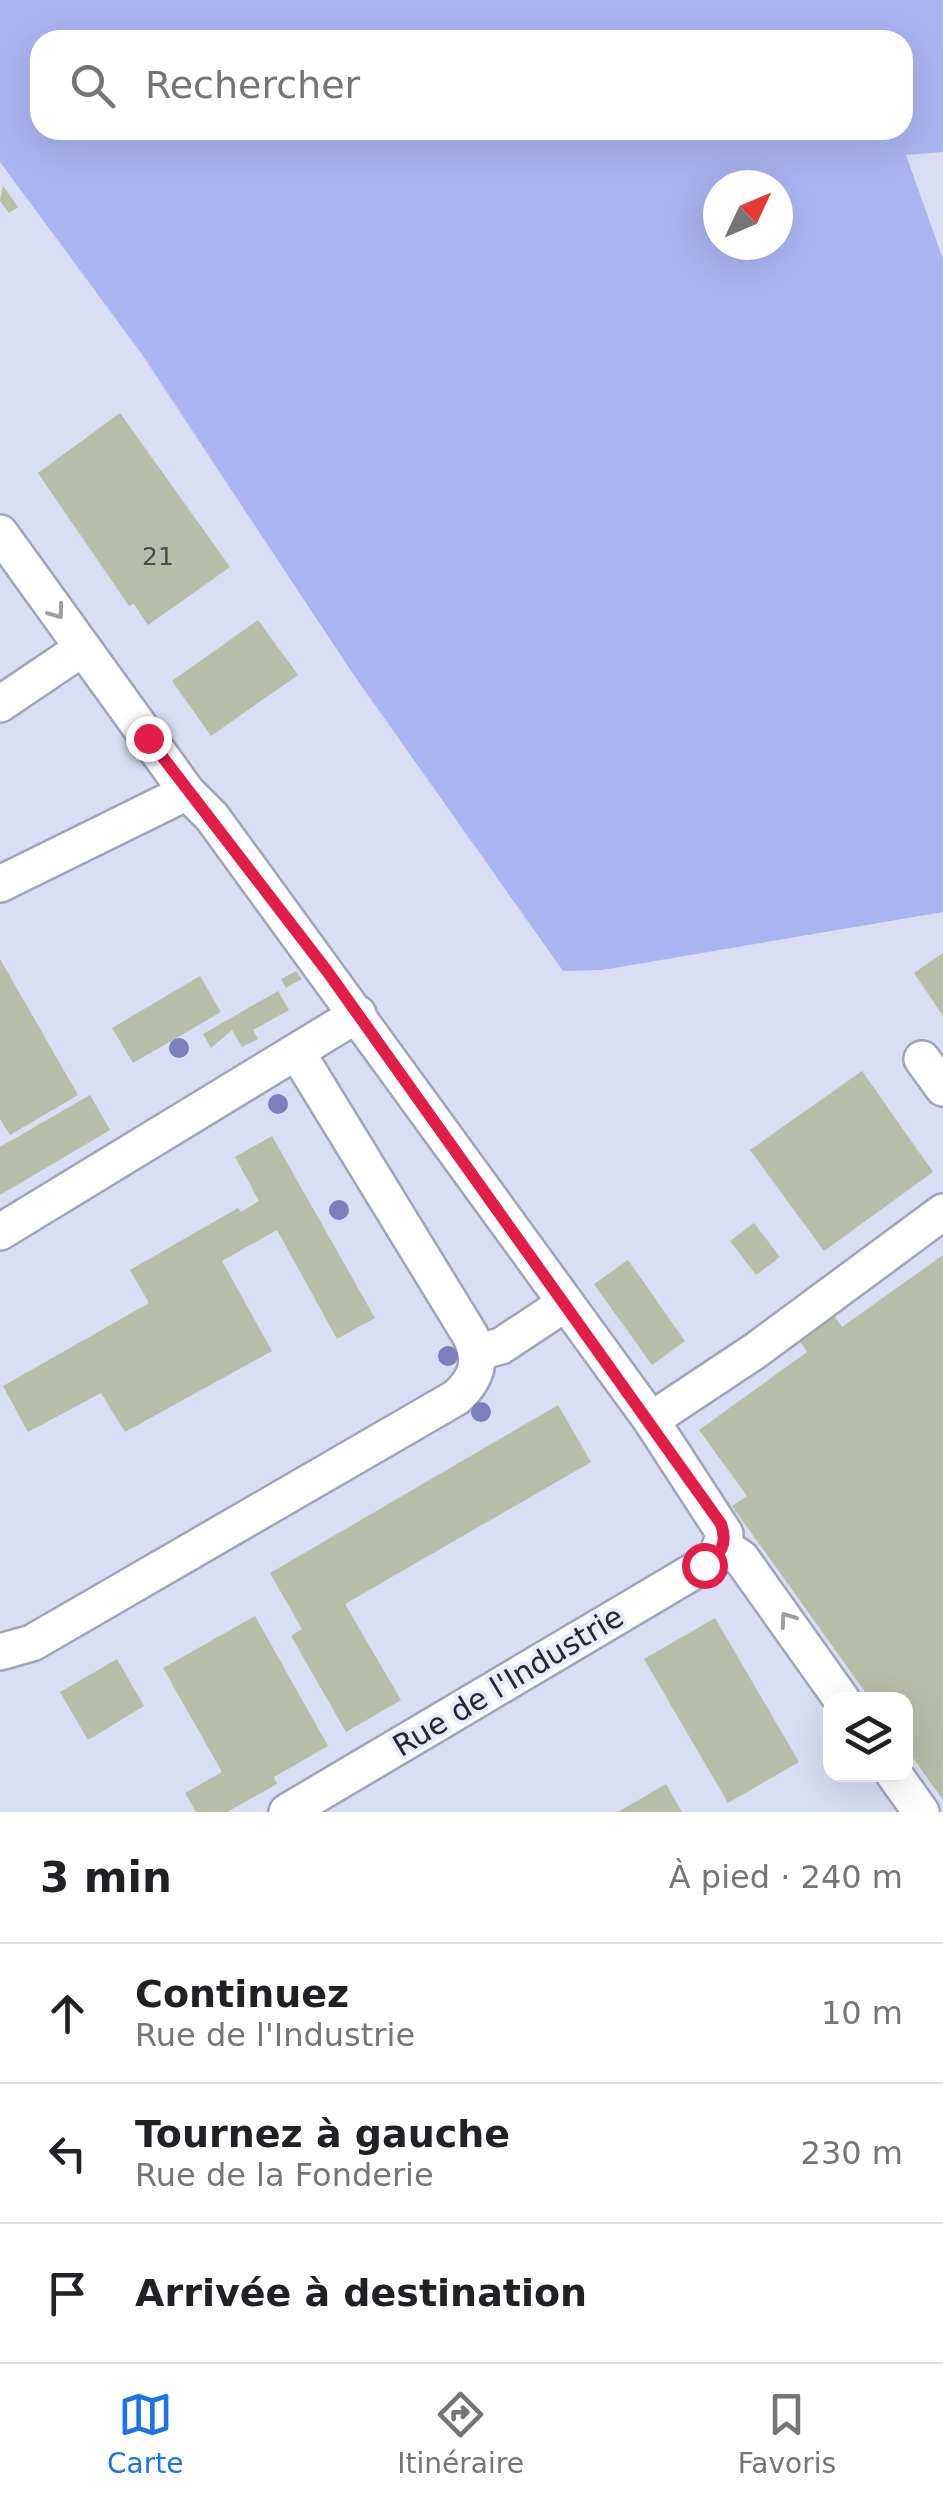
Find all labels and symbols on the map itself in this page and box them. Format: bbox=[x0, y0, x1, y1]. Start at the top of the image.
north arrow bbox=[703, 170, 793, 260]
house number: 21 bbox=[142, 542, 174, 571]
one-way arrow bbox=[45, 600, 63, 619]
route end bbox=[126, 716, 172, 762]
route start bbox=[682, 1543, 728, 1589]
street label: Rue de l'Industrie bbox=[386, 1598, 630, 1764]
one-way arrow bbox=[781, 1612, 799, 1631]

